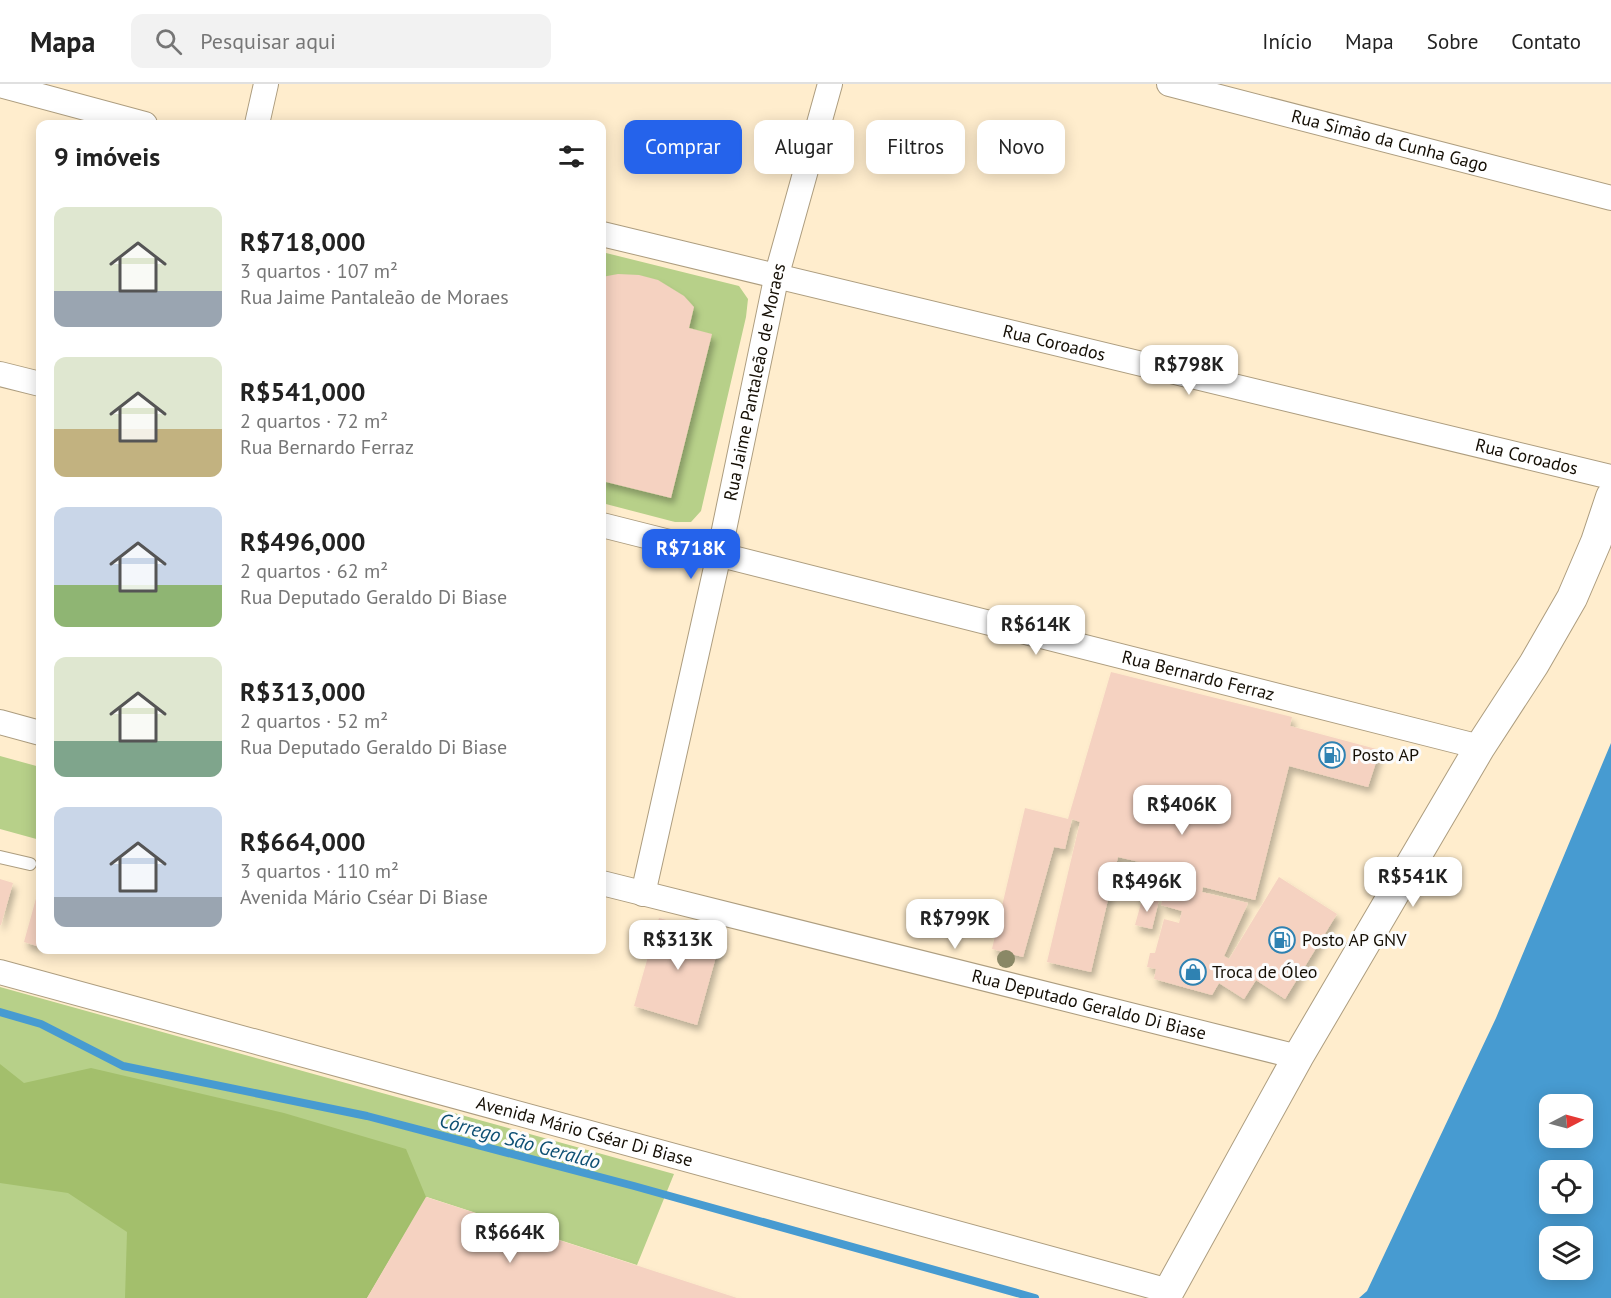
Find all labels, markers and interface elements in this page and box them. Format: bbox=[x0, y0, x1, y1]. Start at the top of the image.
search box bbox=[131, 14, 551, 68]
text: Mapa bbox=[30, 23, 95, 60]
icon: search bbox=[152, 25, 185, 58]
text: Pesquisar aqui bbox=[200, 27, 336, 55]
text: Início bbox=[1262, 28, 1312, 55]
text: Mapa bbox=[1345, 28, 1394, 55]
text: Sobre bbox=[1427, 28, 1478, 55]
text: Contato bbox=[1511, 28, 1581, 55]
street label: Rua Simão da Cunha Gago bbox=[1289, 104, 1491, 177]
chip: Comprar bbox=[624, 120, 742, 174]
chip: Alugar bbox=[754, 120, 854, 174]
chip: Filtros bbox=[866, 120, 965, 174]
chip: Novo bbox=[977, 120, 1065, 174]
text: 9 imóveis bbox=[54, 140, 160, 173]
icon: filters bbox=[555, 140, 588, 173]
text: R$718,000 bbox=[240, 225, 365, 258]
icon: home bbox=[102, 231, 174, 303]
text: 3 quartos · 107 m² bbox=[240, 258, 398, 284]
street label: Rua Jaime Pantaleão de Moraes bbox=[718, 260, 790, 503]
text: Rua Jaime Pantaleão de Moraes bbox=[240, 284, 509, 310]
street label: Rua Coroados bbox=[1000, 319, 1108, 366]
pin: R$798K bbox=[1140, 345, 1238, 396]
text: R$798K bbox=[1154, 351, 1224, 377]
text: R$541,000 bbox=[240, 375, 365, 408]
icon: home bbox=[102, 381, 174, 453]
text: 2 quartos · 72 m² bbox=[240, 408, 388, 434]
street label: Rua Coroados bbox=[1473, 433, 1580, 480]
text: Rua Bernardo Ferraz bbox=[240, 434, 414, 460]
text: R$496,000 bbox=[240, 525, 365, 558]
pin: R$718K bbox=[642, 529, 740, 580]
icon: home bbox=[102, 531, 174, 603]
text: R$718K bbox=[656, 535, 726, 561]
text: 2 quartos · 62 m² bbox=[240, 558, 388, 584]
text: Rua Deputado Geraldo Di Biase bbox=[240, 584, 507, 610]
pin: R$614K bbox=[987, 605, 1085, 656]
text: R$614K bbox=[1001, 611, 1071, 637]
street label: Rua Bernardo Ferraz bbox=[1120, 645, 1277, 706]
text: R$313,000 bbox=[240, 675, 365, 708]
icon: home bbox=[102, 681, 174, 753]
text: 2 quartos · 52 m² bbox=[240, 708, 388, 734]
text: Rua Deputado Geraldo Di Biase bbox=[240, 734, 507, 760]
fuel station icon: Posto AP bbox=[1317, 740, 1347, 770]
place label: Posto AP bbox=[1352, 743, 1419, 766]
pin: R$406K bbox=[1133, 785, 1231, 836]
text: R$406K bbox=[1147, 791, 1217, 817]
text: R$664,000 bbox=[240, 825, 365, 858]
icon: home bbox=[102, 831, 174, 903]
pin: R$541K bbox=[1364, 857, 1462, 908]
text: 3 quartos · 110 m² bbox=[240, 858, 399, 884]
pin: R$496K bbox=[1098, 862, 1196, 913]
text: R$541K bbox=[1378, 863, 1448, 889]
text: R$496K bbox=[1112, 868, 1182, 894]
text: Avenida Mário Cséar Di Biase bbox=[240, 884, 488, 910]
pin: R$799K bbox=[906, 899, 1004, 950]
text: R$799K bbox=[920, 905, 990, 931]
pin: R$313K bbox=[629, 920, 727, 971]
fuel station icon: Posto AP GNV bbox=[1267, 925, 1297, 955]
text: R$313K bbox=[643, 926, 713, 952]
place label: Posto AP GNV bbox=[1302, 928, 1407, 951]
shop icon: Troca de Óleo bbox=[1178, 957, 1208, 987]
place label: Troca de Óleo bbox=[1212, 960, 1318, 983]
street label: Rua Deputado Geraldo Di Biase bbox=[970, 964, 1209, 1045]
street label: Avenida Mário Cséar Di Biase bbox=[474, 1091, 696, 1172]
north arrow bbox=[1539, 1094, 1593, 1148]
map controls bbox=[1539, 1094, 1593, 1280]
water label: Córrego São Geraldo bbox=[437, 1107, 603, 1175]
button: locate bbox=[1539, 1160, 1593, 1214]
pin: R$664K bbox=[461, 1213, 559, 1264]
text: R$664K bbox=[475, 1219, 545, 1245]
button: layers bbox=[1539, 1226, 1593, 1280]

